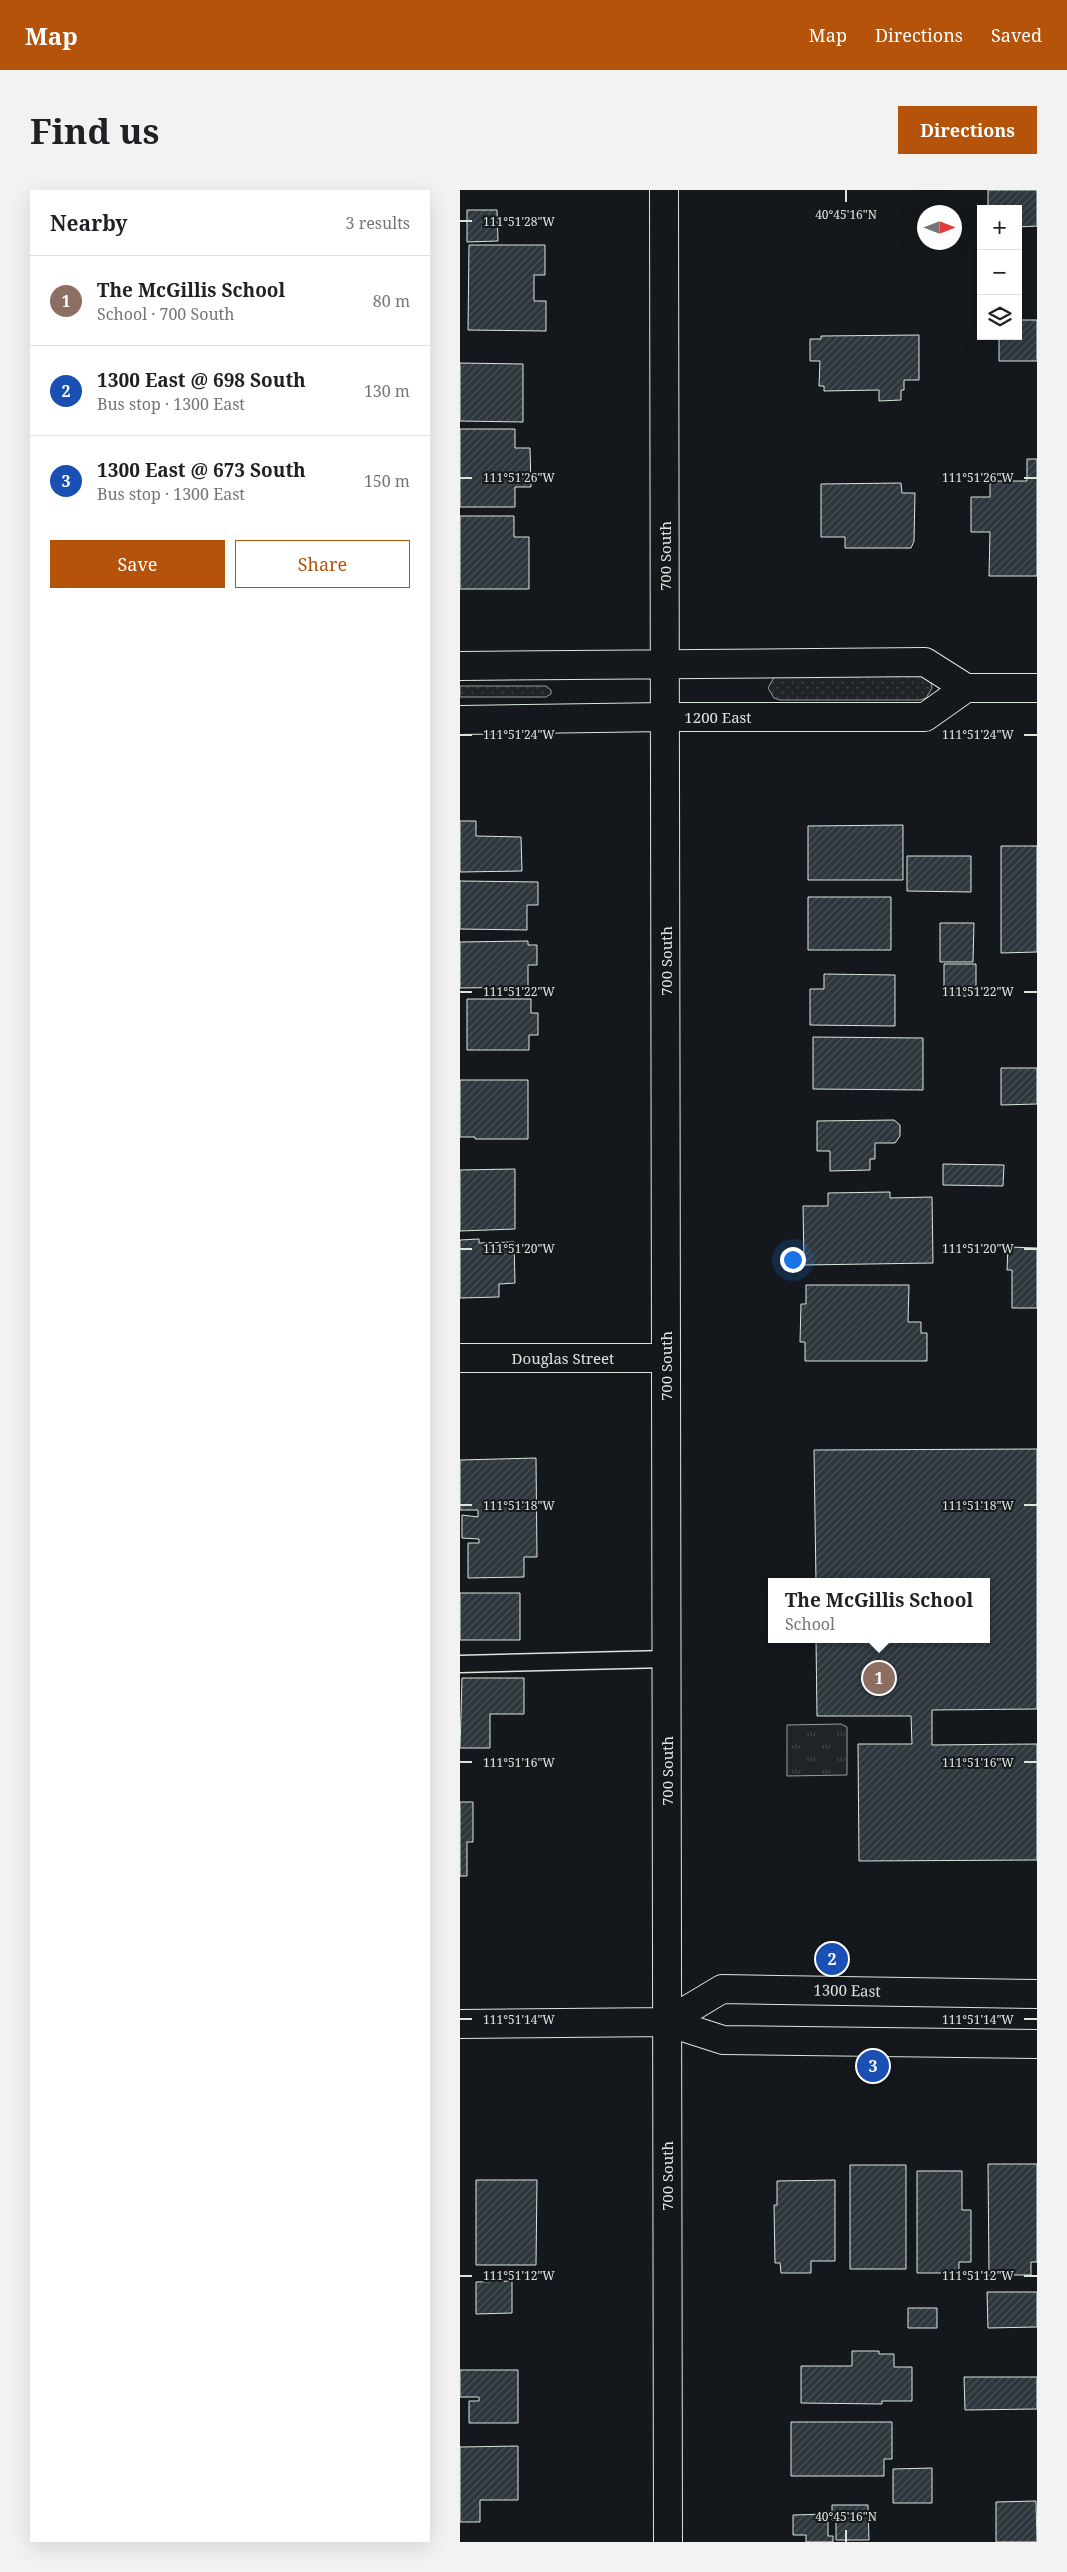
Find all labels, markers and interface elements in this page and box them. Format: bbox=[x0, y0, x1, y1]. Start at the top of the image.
text: Map bbox=[25, 19, 78, 52]
text: Map bbox=[809, 23, 847, 47]
text: Directions bbox=[875, 23, 963, 47]
text: Saved bbox=[991, 23, 1042, 47]
button: Directions bbox=[898, 106, 1037, 154]
text: Find us bbox=[30, 107, 159, 154]
north arrow bbox=[917, 205, 962, 250]
map controls bbox=[977, 205, 1022, 340]
button: + bbox=[977, 205, 1022, 250]
text: 40°45'16"N bbox=[815, 206, 877, 223]
text: Nearby bbox=[50, 209, 128, 237]
text: 3 results bbox=[346, 212, 410, 234]
text: 111°51'28"W bbox=[483, 213, 555, 230]
button: − bbox=[977, 250, 1022, 295]
text: The McGillis School bbox=[97, 277, 285, 303]
text: 1 bbox=[61, 290, 71, 312]
text: 80 m bbox=[373, 290, 410, 312]
button: layers bbox=[977, 295, 1022, 340]
text: School · 700 South bbox=[97, 303, 234, 325]
text: 1300 East @ 698 South bbox=[97, 367, 306, 393]
text: 2 bbox=[61, 380, 71, 402]
text: 130 m bbox=[364, 380, 410, 402]
text: Bus stop · 1300 East bbox=[97, 393, 245, 415]
text: 1300 East @ 673 South bbox=[97, 457, 306, 483]
text: 111°51'26"W bbox=[483, 469, 555, 486]
text: 111°51'26"W bbox=[942, 469, 1014, 486]
text: 3 bbox=[61, 470, 71, 492]
text: 150 m bbox=[364, 470, 410, 492]
text: Bus stop · 1300 East bbox=[97, 483, 245, 505]
street label: 700 South bbox=[655, 520, 675, 591]
button: Save bbox=[50, 540, 225, 588]
button: Share bbox=[235, 540, 410, 588]
street label: 1200 East bbox=[684, 707, 752, 727]
text: 111°51'24"W bbox=[483, 726, 555, 743]
text: 111°51'24"W bbox=[942, 726, 1014, 743]
street label: 700 South bbox=[656, 925, 676, 996]
text: 111°51'22"W bbox=[483, 983, 555, 1000]
text: 111°51'22"W bbox=[942, 983, 1014, 1000]
text: 111°51'20"W bbox=[483, 1240, 555, 1257]
text: 111°51'20"W bbox=[942, 1240, 1014, 1257]
your location bbox=[780, 1247, 806, 1273]
street label: 700 South bbox=[656, 1330, 676, 1401]
street label: Douglas Street bbox=[512, 1348, 614, 1368]
text: 111°51'18"W bbox=[483, 1497, 555, 1514]
text: 111°51'18"W bbox=[942, 1497, 1014, 1514]
popup bbox=[768, 1578, 990, 1643]
text: The McGillis School bbox=[785, 1587, 973, 1613]
text: School bbox=[785, 1613, 835, 1635]
pin: 1 bbox=[863, 1659, 895, 1697]
street label: 700 South bbox=[657, 1735, 677, 1806]
text: 111°51'16"W bbox=[483, 1754, 555, 1771]
text: 111°51'16"W bbox=[942, 1754, 1014, 1771]
pin: 2 bbox=[816, 1940, 848, 1978]
street label: 1300 East bbox=[813, 1979, 881, 2001]
text: 111°51'14"W bbox=[483, 2011, 555, 2028]
text: 111°51'14"W bbox=[942, 2011, 1014, 2028]
pin: 3 bbox=[857, 2047, 889, 2085]
street label: 700 South bbox=[657, 2140, 677, 2211]
text: 111°51'12"W bbox=[483, 2267, 555, 2284]
text: 111°51'12"W bbox=[942, 2267, 1014, 2284]
text: 40°45'16"N bbox=[815, 2508, 877, 2525]

